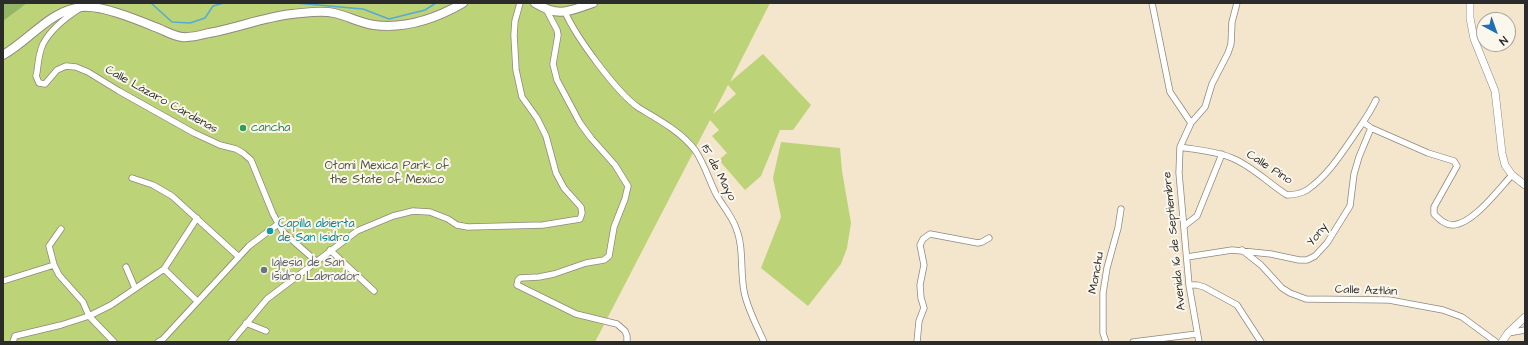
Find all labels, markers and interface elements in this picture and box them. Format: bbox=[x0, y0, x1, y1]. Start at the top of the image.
north arrow bbox=[1476, 12, 1516, 52]
text: N bbox=[1496, 33, 1511, 49]
street label: Calle Lázaro Cárdenas bbox=[102, 63, 220, 137]
place label: cancha bbox=[251, 121, 290, 135]
marker: cancha bbox=[238, 123, 248, 133]
street label: 15 de Mayo bbox=[697, 142, 739, 204]
street label: Calle Pino bbox=[1243, 148, 1295, 188]
park label: Otomi Mexica Park of the State of Mexico bbox=[325, 159, 449, 187]
street label: Avenida 16 de Septiembre bbox=[1161, 171, 1189, 311]
place label: Capilla abierta de San Isidro bbox=[278, 217, 355, 245]
street label: Yony bbox=[1304, 220, 1332, 250]
marker: Capilla abierta de San Isidro bbox=[265, 226, 275, 236]
street label: Monchu bbox=[1086, 251, 1108, 295]
place label: Iglesia de San Isidro Labrador bbox=[272, 256, 359, 284]
marker: Iglesia de San Isidro Labrador bbox=[259, 265, 269, 275]
street label: Calle Aztlán bbox=[1335, 283, 1397, 299]

